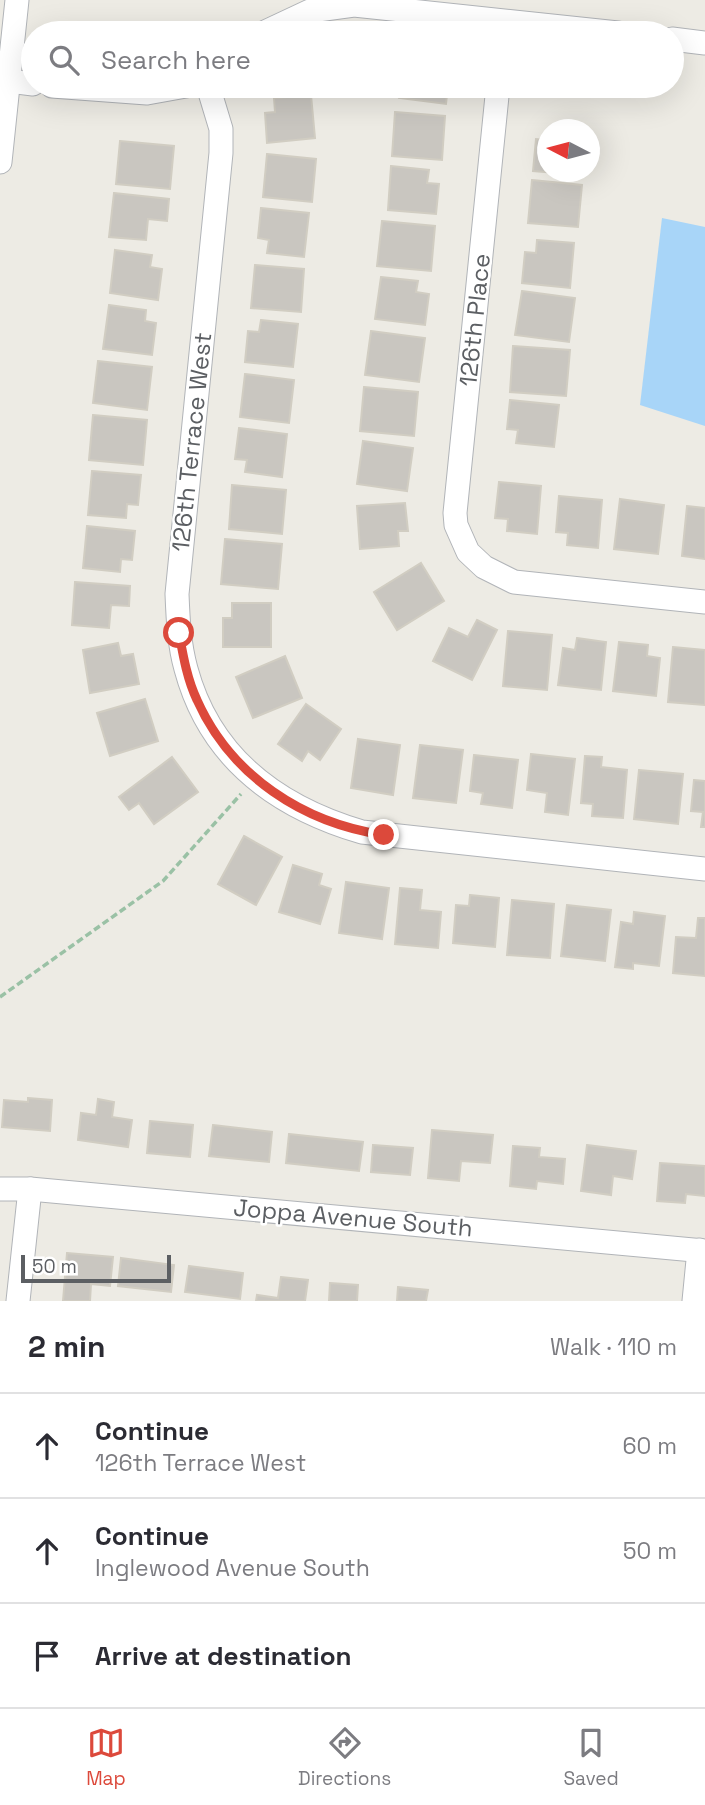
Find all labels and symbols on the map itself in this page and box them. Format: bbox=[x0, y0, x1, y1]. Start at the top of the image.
north arrow bbox=[537, 119, 600, 182]
street label: 126th Place bbox=[452, 252, 497, 388]
street label: 126th Terrace West bbox=[165, 331, 218, 553]
route start bbox=[163, 617, 194, 648]
route end bbox=[368, 819, 399, 850]
street label: Joppa Avenue South bbox=[232, 1192, 474, 1243]
scale bar bbox=[21, 1252, 172, 1284]

